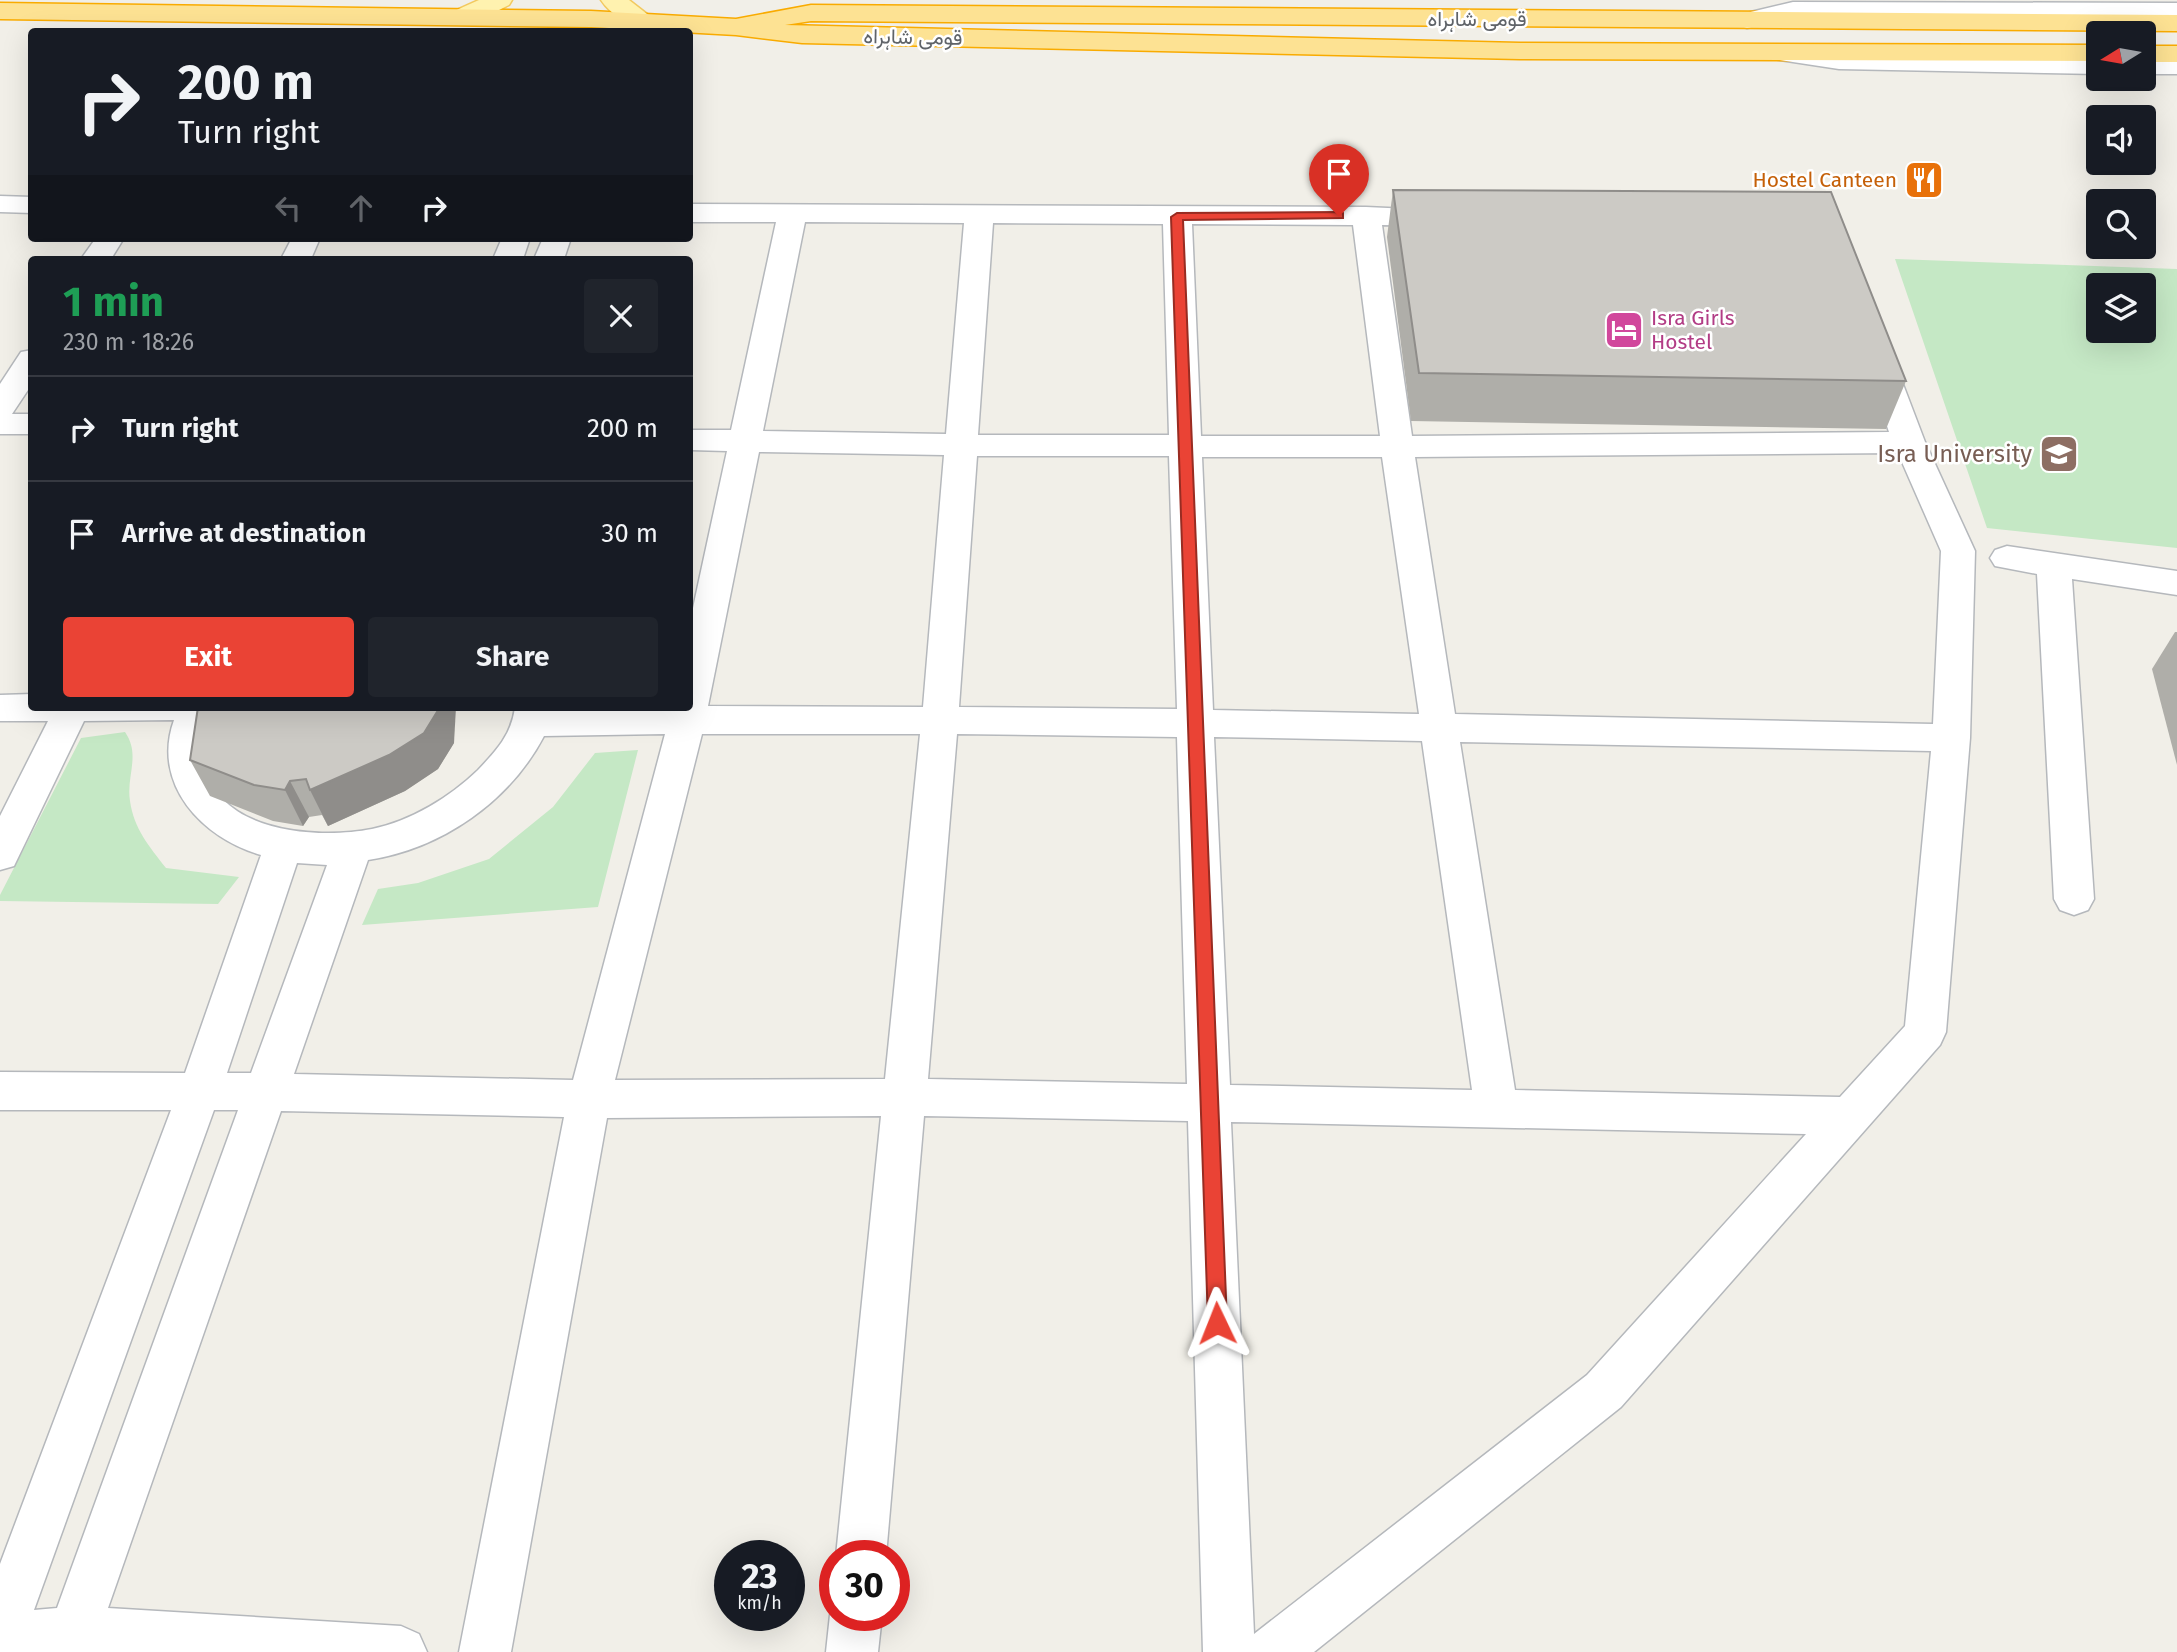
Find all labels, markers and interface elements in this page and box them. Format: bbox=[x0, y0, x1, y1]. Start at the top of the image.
street label: قومی شاہراہ bbox=[1427, 6, 1527, 32]
north arrow bbox=[2086, 21, 2156, 91]
map controls bbox=[2086, 21, 2156, 343]
street label: قومی شاہراہ bbox=[863, 23, 963, 51]
text: 200 m bbox=[178, 53, 314, 112]
icon: right bbox=[63, 56, 154, 147]
button: sound bbox=[2086, 105, 2156, 175]
text: Turn right bbox=[178, 113, 320, 151]
pin bbox=[1309, 144, 1369, 216]
icon: arrive bbox=[1320, 155, 1358, 193]
restaurant icon: Hostel Canteen bbox=[1903, 159, 1945, 201]
place label: Hostel Canteen bbox=[1752, 167, 1897, 193]
icon: left bbox=[269, 189, 307, 227]
icon: ahead bbox=[342, 189, 380, 227]
icon: right bbox=[415, 189, 453, 227]
button: search bbox=[2086, 189, 2156, 259]
button: layers bbox=[2086, 273, 2156, 343]
text: 1 min bbox=[63, 277, 164, 327]
button: close bbox=[584, 279, 658, 353]
place label: Isra Girls Hostel bbox=[1651, 305, 1735, 355]
hotel icon: Isra Girls Hostel bbox=[1603, 309, 1645, 351]
text: 230 m · 18:26 bbox=[63, 328, 194, 356]
icon: right bbox=[63, 410, 101, 448]
text: Turn right bbox=[122, 413, 239, 444]
text: 200 m bbox=[587, 413, 658, 444]
school or university icon: Isra University bbox=[2038, 433, 2080, 475]
place label: Isra University bbox=[1877, 440, 2032, 468]
icon: arrive bbox=[63, 515, 101, 553]
text: Arrive at destination bbox=[122, 518, 366, 549]
text: 30 m bbox=[601, 518, 658, 549]
button: Exit bbox=[63, 617, 354, 697]
button: Share bbox=[368, 617, 658, 697]
position arrow bbox=[1180, 1286, 1254, 1360]
speed limit sign: 30 bbox=[819, 1540, 910, 1631]
text: 23 bbox=[741, 1555, 778, 1597]
text: km/h bbox=[737, 1592, 782, 1614]

